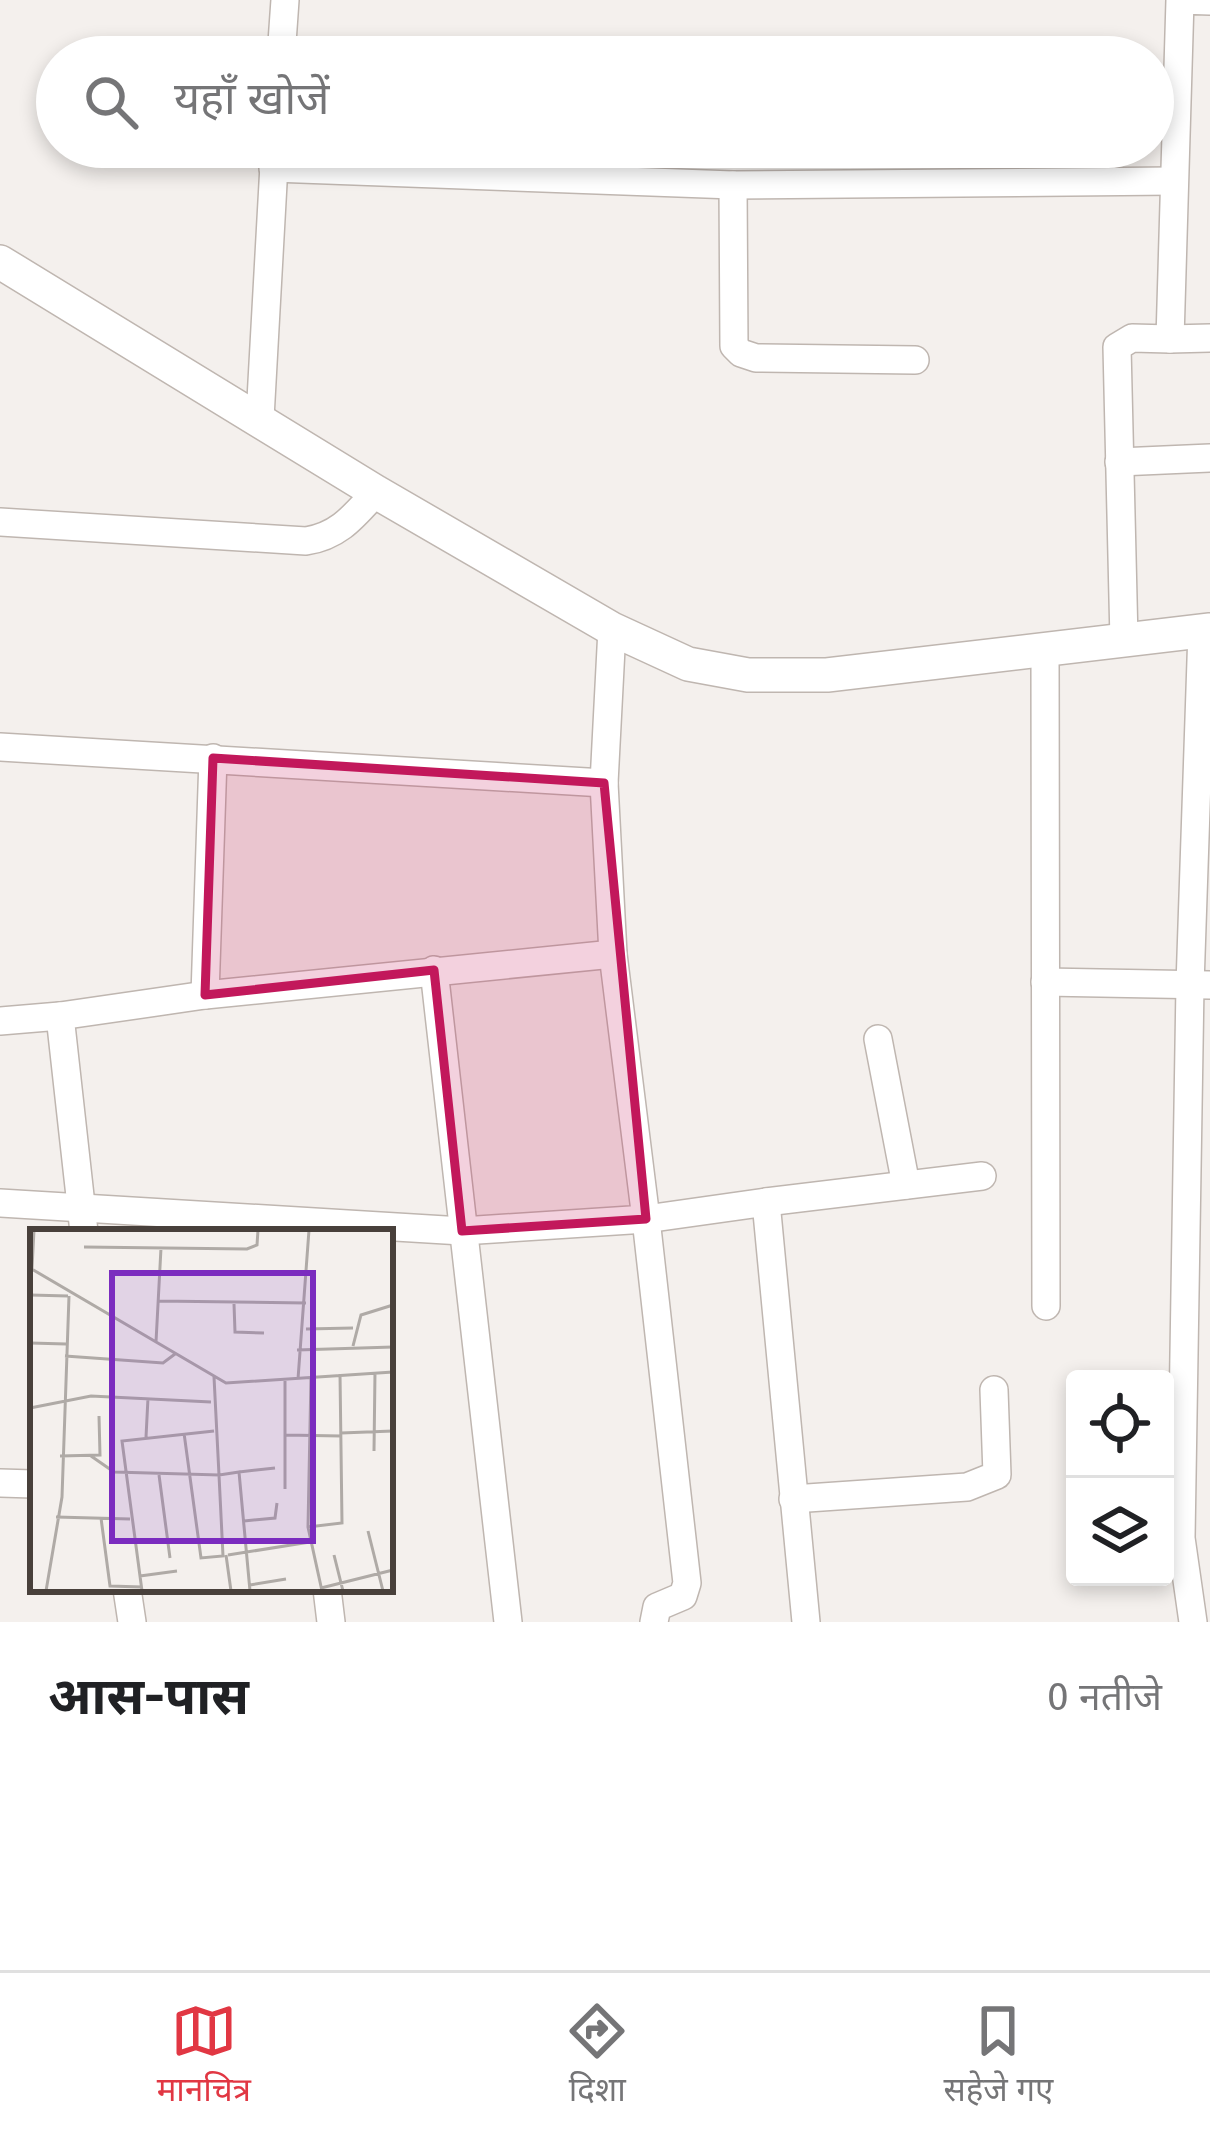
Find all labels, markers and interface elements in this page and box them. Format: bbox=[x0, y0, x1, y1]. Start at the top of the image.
search box bbox=[36, 36, 1174, 168]
icon: search bbox=[78, 69, 144, 135]
text: यहाँ खोजें bbox=[174, 72, 329, 126]
inset map bbox=[30, 1229, 393, 1592]
map controls bbox=[1066, 1370, 1174, 1586]
button: locate bbox=[1066, 1370, 1174, 1478]
button: layers bbox=[1066, 1478, 1174, 1586]
text: आस-पास bbox=[48, 1666, 249, 1728]
text: 0 नतीजे bbox=[1047, 1674, 1162, 1720]
tab: मानचित्र bbox=[157, 1998, 251, 2114]
tab: दिशा bbox=[564, 1998, 630, 2114]
tab: सहेजे गए bbox=[943, 1998, 1053, 2114]

